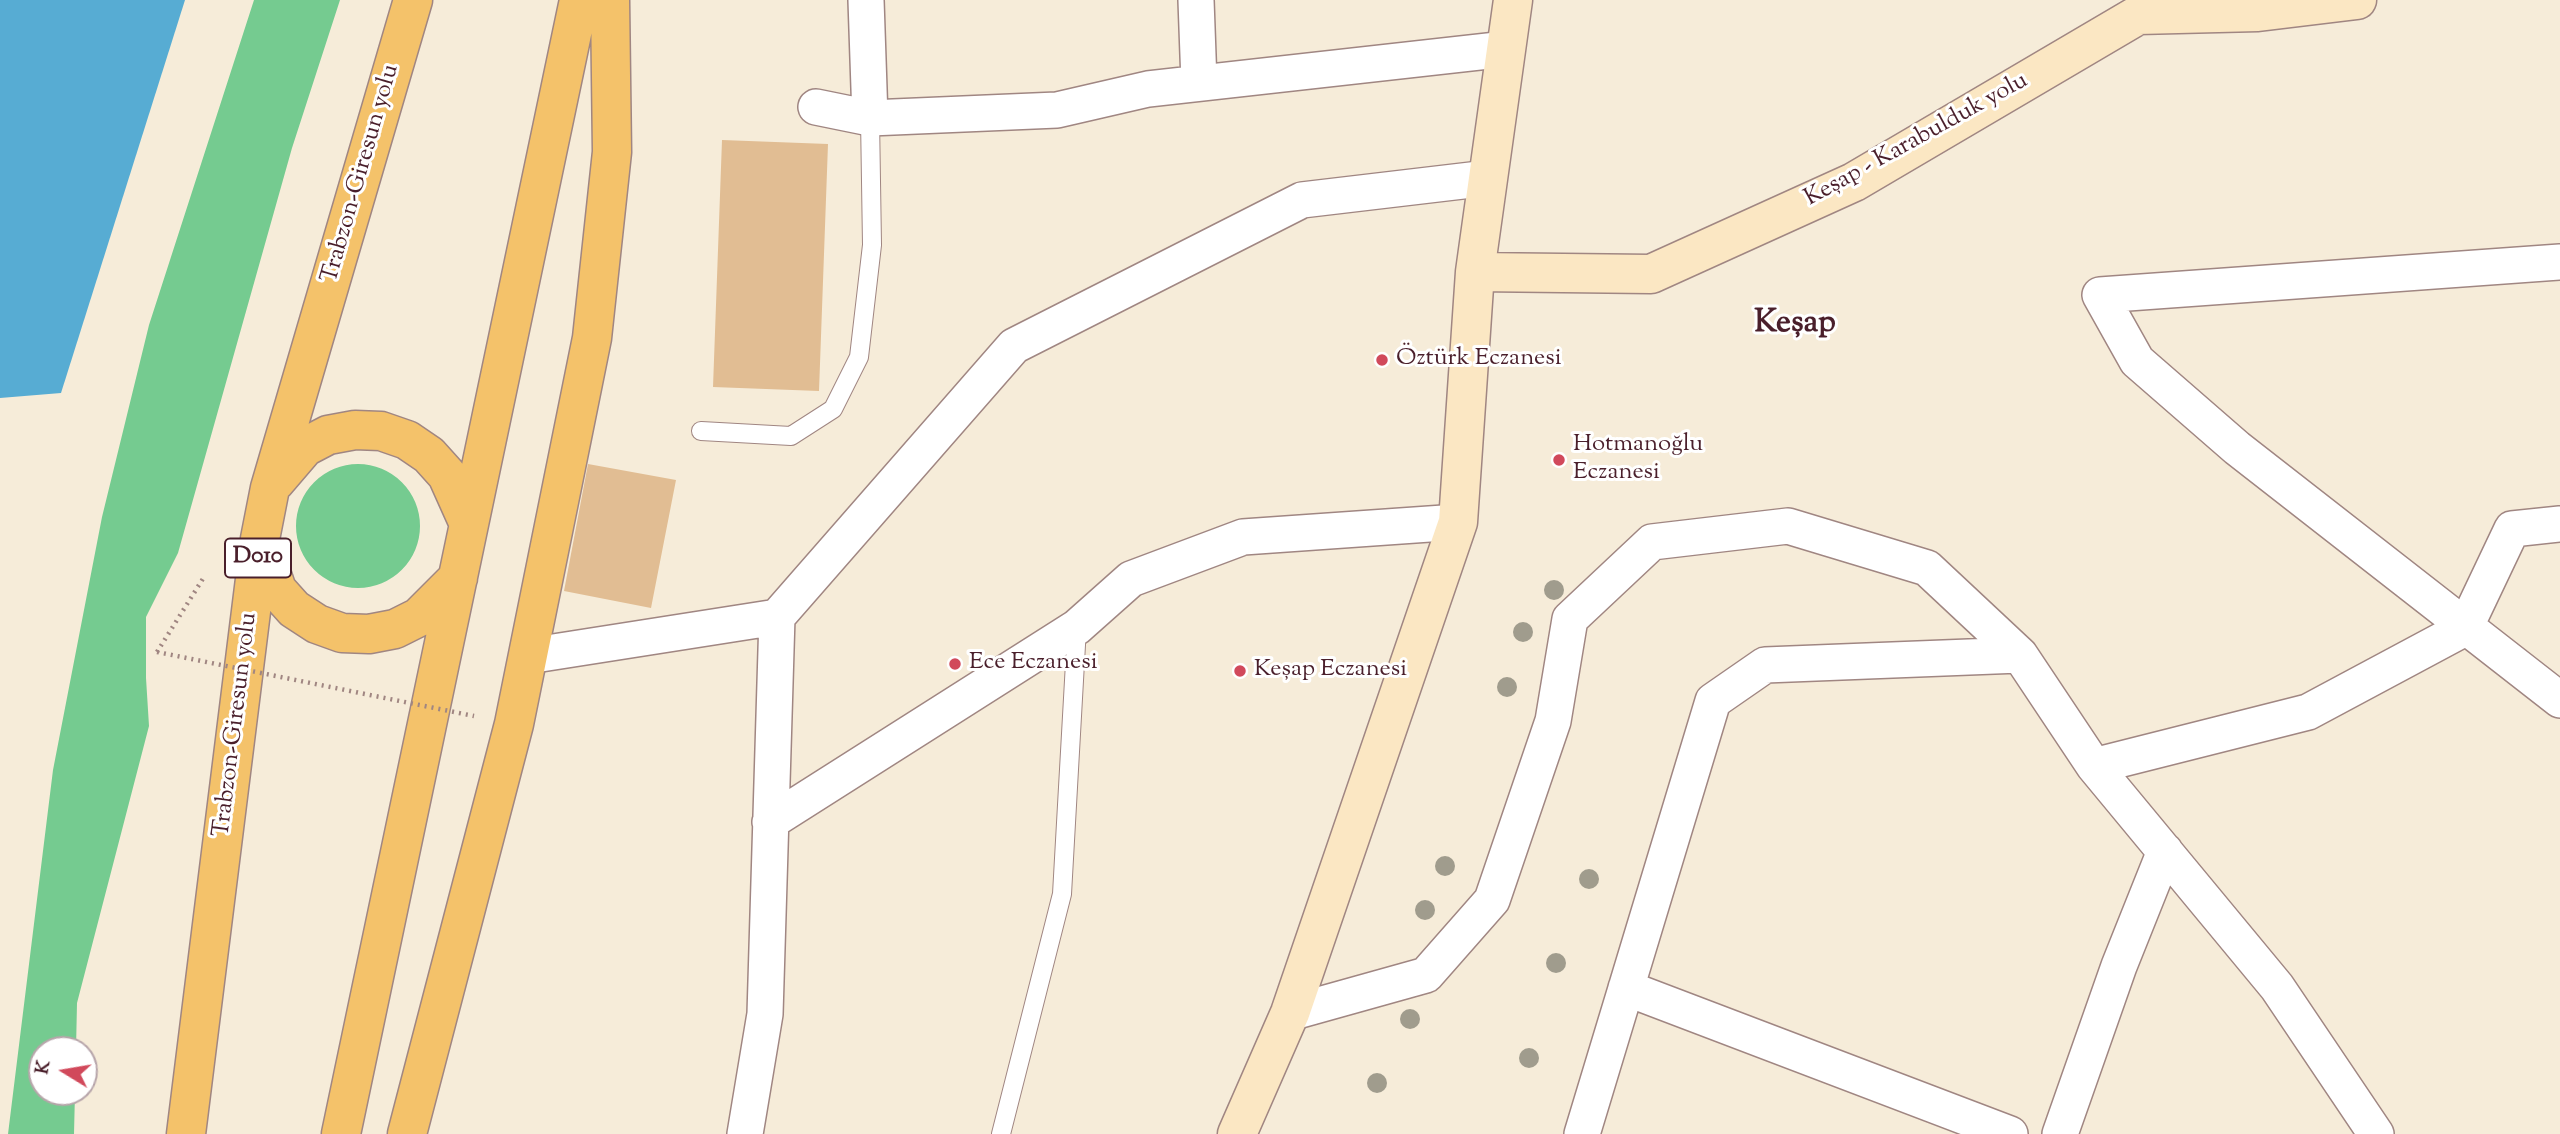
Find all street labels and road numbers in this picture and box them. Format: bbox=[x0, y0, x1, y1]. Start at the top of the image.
street label: Trabzon-Giresun yolu bbox=[317, 61, 407, 287]
street label: Keşap - Karabulduk yolu bbox=[1800, 68, 2034, 214]
road number: D010 bbox=[225, 538, 291, 578]
street label: Trabzon-Giresun yolu bbox=[209, 611, 265, 839]

